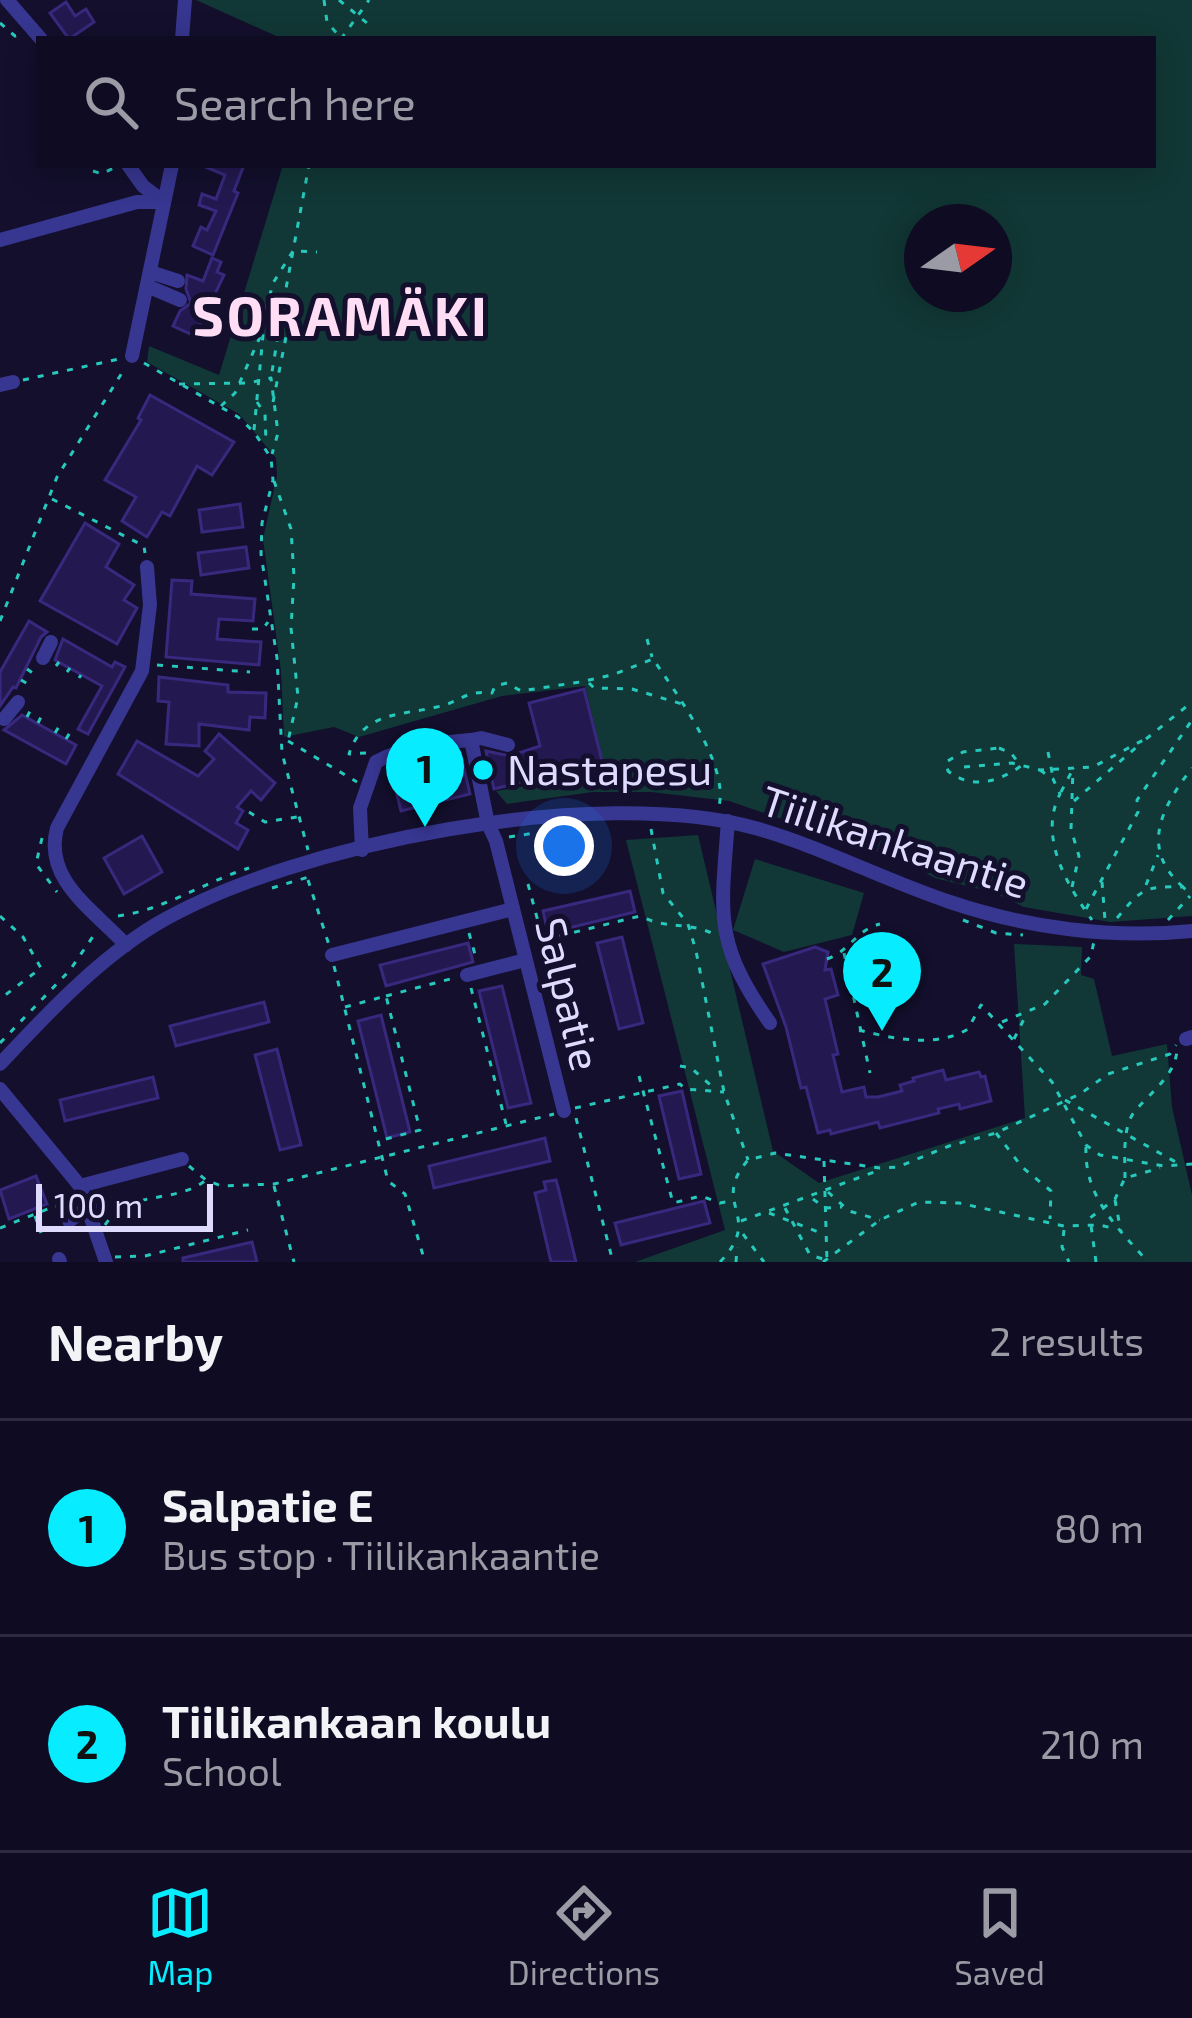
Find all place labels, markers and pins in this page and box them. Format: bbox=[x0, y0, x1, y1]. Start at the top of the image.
pin: 1 bbox=[386, 728, 464, 827]
place label: Nastapesu bbox=[507, 743, 712, 793]
marker: Nastapesu bbox=[470, 757, 496, 783]
pin: 2 bbox=[843, 932, 921, 1031]

